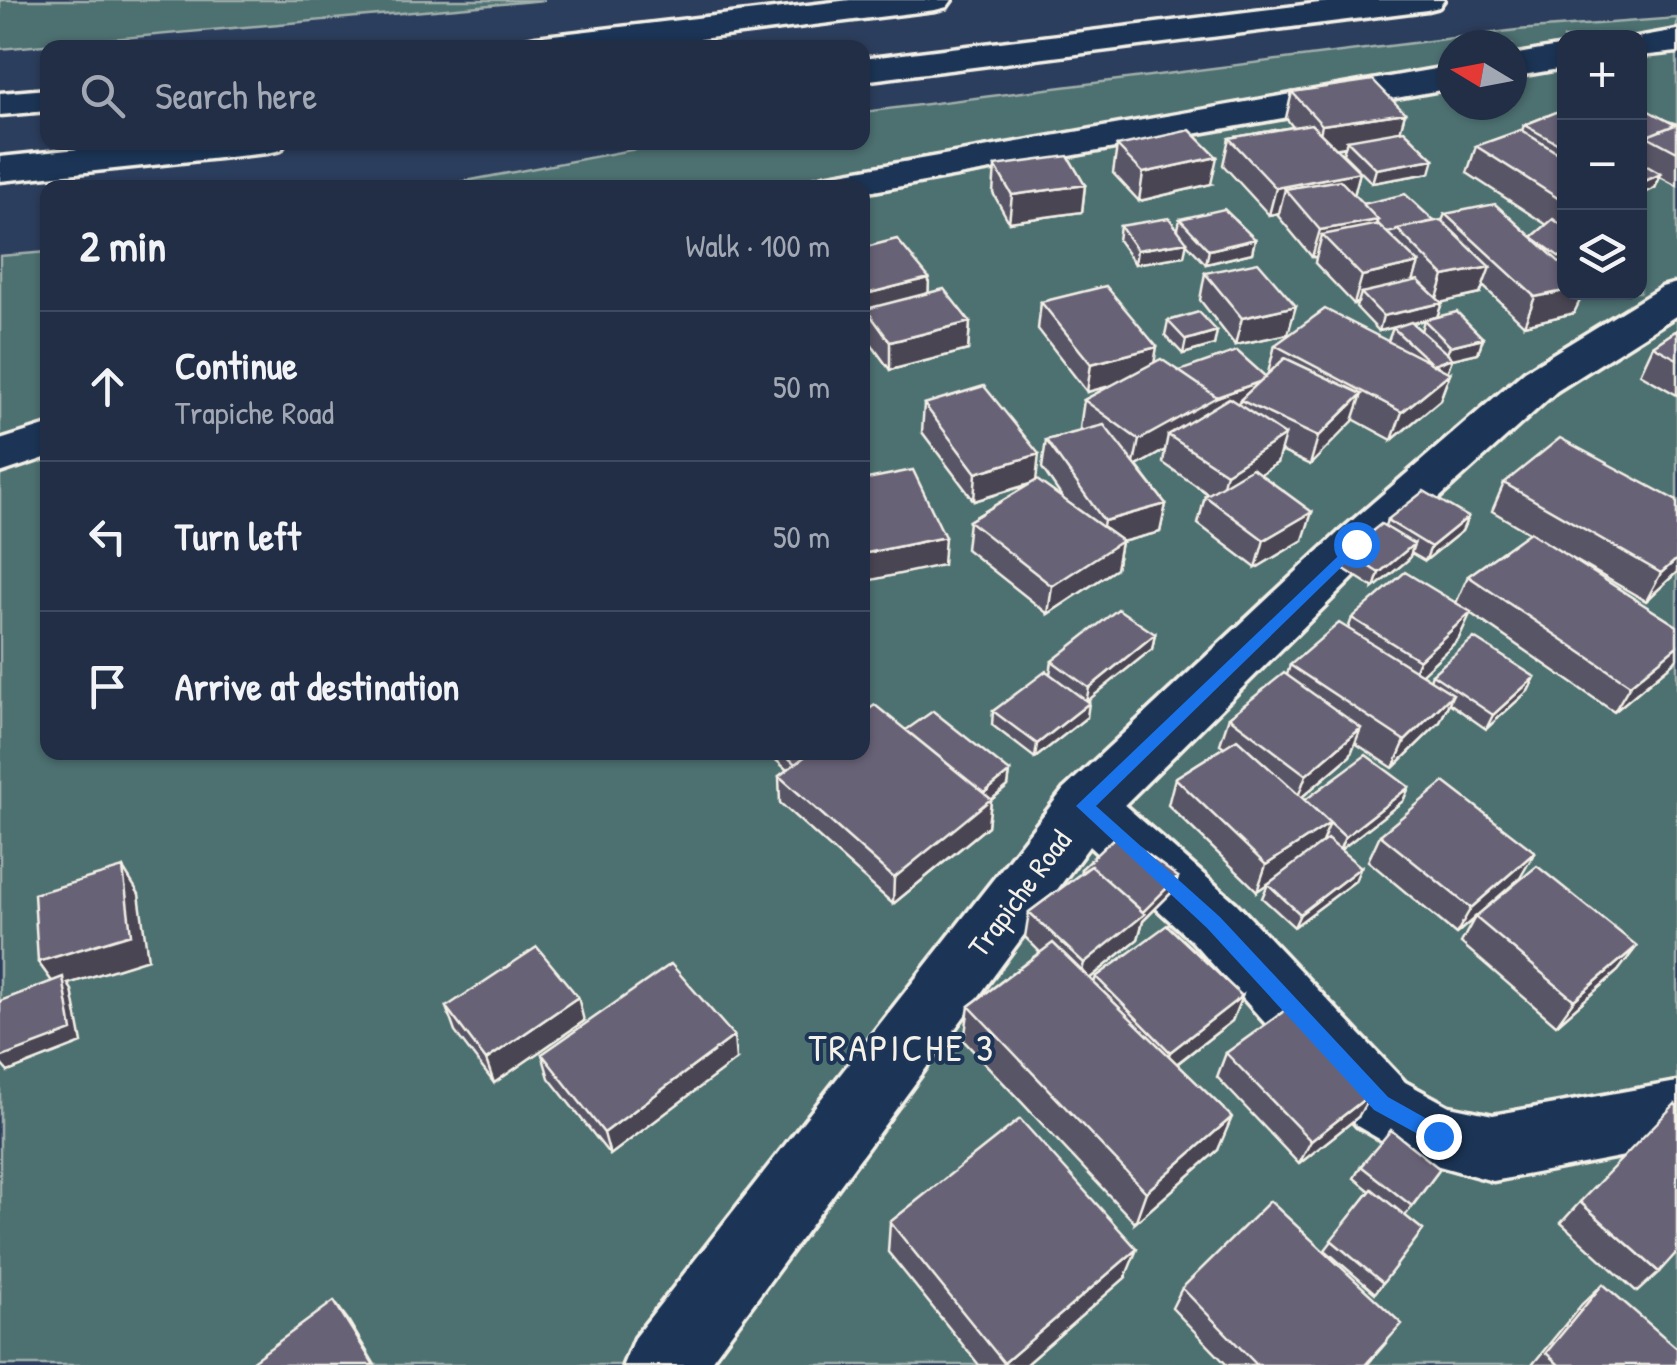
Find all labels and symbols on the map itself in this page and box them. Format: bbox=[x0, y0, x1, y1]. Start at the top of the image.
north arrow bbox=[1437, 30, 1527, 120]
route start bbox=[1334, 522, 1380, 568]
street label: Trapiche Road bbox=[958, 821, 1080, 965]
district label: TRAPICHE 3 bbox=[809, 1021, 995, 1073]
route end bbox=[1416, 1114, 1462, 1160]

